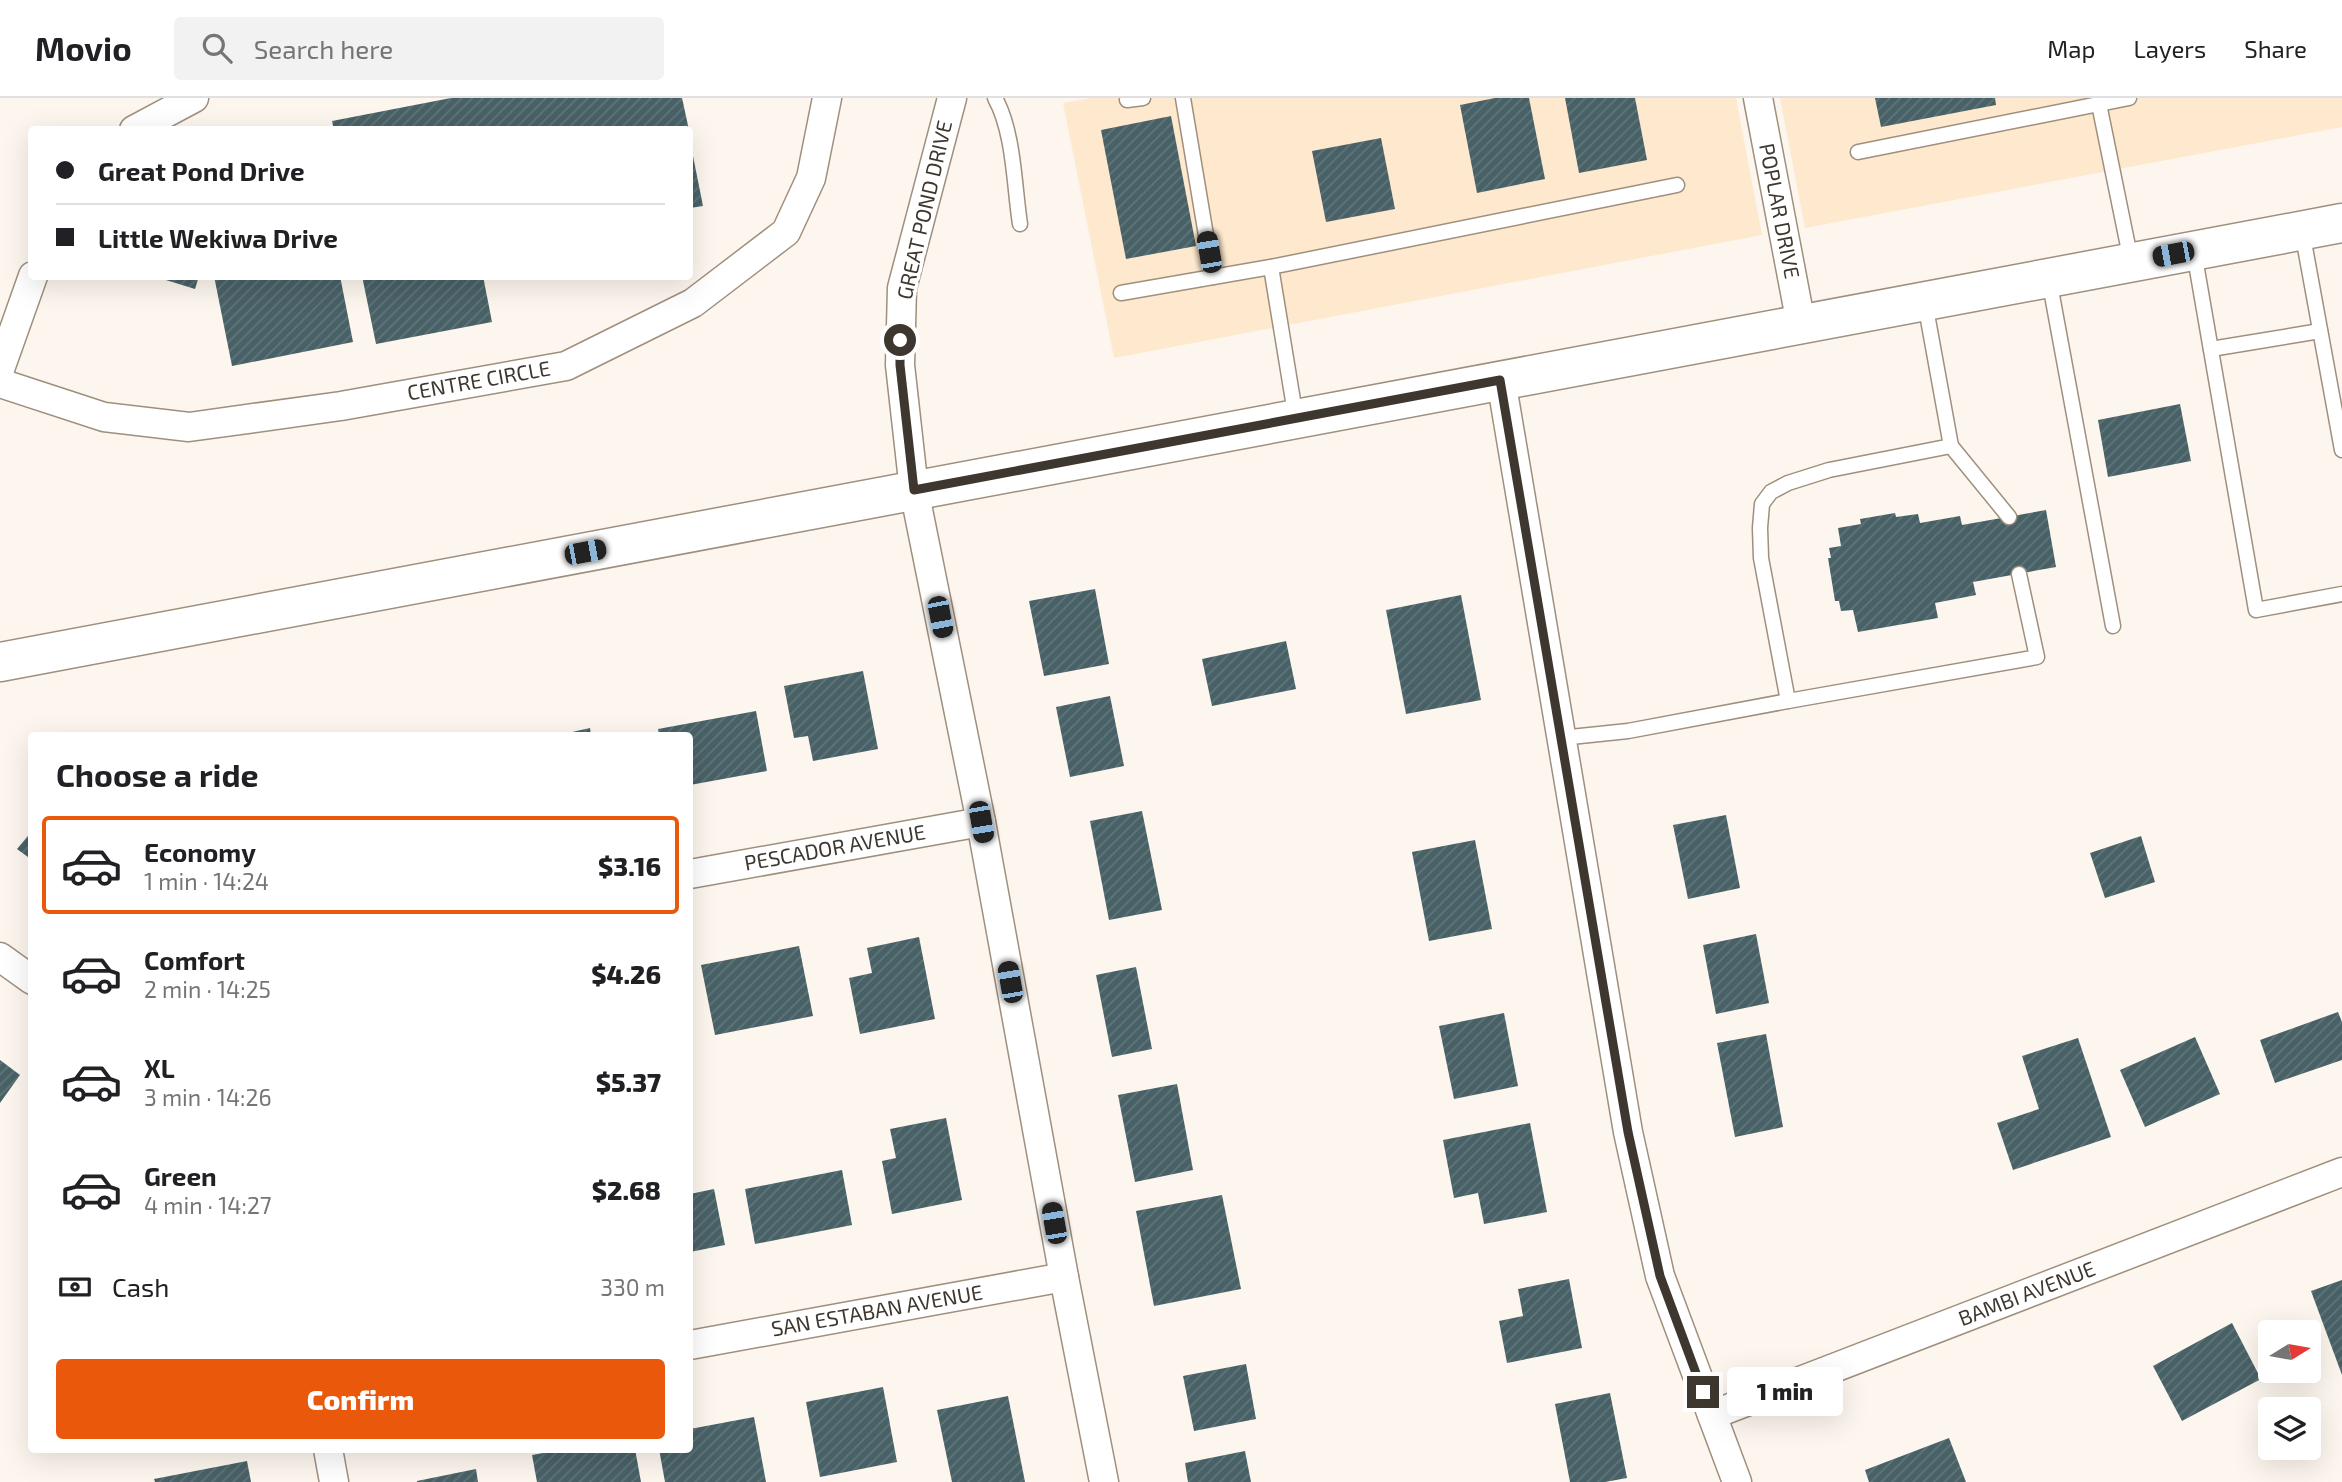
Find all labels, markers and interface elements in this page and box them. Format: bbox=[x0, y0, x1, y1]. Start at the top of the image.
search box bbox=[174, 17, 664, 80]
text: Movio bbox=[35, 28, 132, 68]
icon: search bbox=[198, 29, 236, 67]
text: Search here bbox=[254, 33, 393, 64]
text: Map bbox=[2047, 34, 2095, 63]
text: Layers bbox=[2133, 34, 2206, 63]
text: Share bbox=[2244, 34, 2307, 63]
street label: GREAT POND DRIVE bbox=[891, 118, 956, 302]
street label: POPLAR DRIVE bbox=[1755, 141, 1806, 280]
text: Great Pond Drive bbox=[98, 155, 305, 186]
text: Little Wekiwa Drive bbox=[98, 222, 338, 253]
car bbox=[1196, 229, 1223, 275]
car bbox=[2151, 240, 2196, 268]
route start bbox=[884, 324, 916, 356]
street label: CENTRE CIRCLE bbox=[405, 355, 552, 404]
car bbox=[563, 538, 608, 566]
car bbox=[926, 594, 955, 640]
text: Choose a ride bbox=[56, 755, 259, 793]
car bbox=[968, 799, 995, 845]
street label: PESCADOR AVENUE bbox=[742, 818, 927, 875]
icon: car bbox=[60, 834, 123, 897]
text: Economy bbox=[144, 836, 256, 867]
text: $3.16 bbox=[598, 850, 661, 881]
text: 1 min · 14:24 bbox=[144, 867, 269, 895]
icon: car bbox=[60, 942, 123, 1005]
text: Comfort bbox=[144, 944, 245, 975]
text: $4.26 bbox=[591, 958, 661, 989]
car bbox=[997, 959, 1024, 1005]
text: 2 min · 14:25 bbox=[144, 975, 271, 1003]
icon: car bbox=[60, 1050, 123, 1113]
text: XL bbox=[144, 1052, 175, 1083]
text: $5.37 bbox=[596, 1066, 661, 1097]
text: 3 min · 14:26 bbox=[144, 1083, 272, 1111]
icon: car bbox=[60, 1158, 123, 1221]
text: Green bbox=[144, 1160, 217, 1191]
text: $2.68 bbox=[592, 1174, 661, 1205]
text: 4 min · 14:27 bbox=[144, 1191, 272, 1219]
car bbox=[1041, 1200, 1068, 1246]
street label: BAMBI AVENUE bbox=[1954, 1255, 2098, 1330]
icon: cash bbox=[56, 1268, 94, 1306]
text: Cash bbox=[112, 1271, 169, 1302]
text: 330 m bbox=[600, 1273, 665, 1301]
street label: SAN ESTABAN AVENUE bbox=[769, 1279, 984, 1340]
north arrow bbox=[2258, 1320, 2320, 1382]
map controls bbox=[2258, 1320, 2321, 1460]
button: Confirm bbox=[56, 1359, 665, 1439]
callout: 1 min bbox=[1728, 1368, 1843, 1416]
route end bbox=[1687, 1376, 1719, 1408]
text: 1 min bbox=[1757, 1377, 1813, 1405]
button: layers bbox=[2258, 1397, 2321, 1460]

